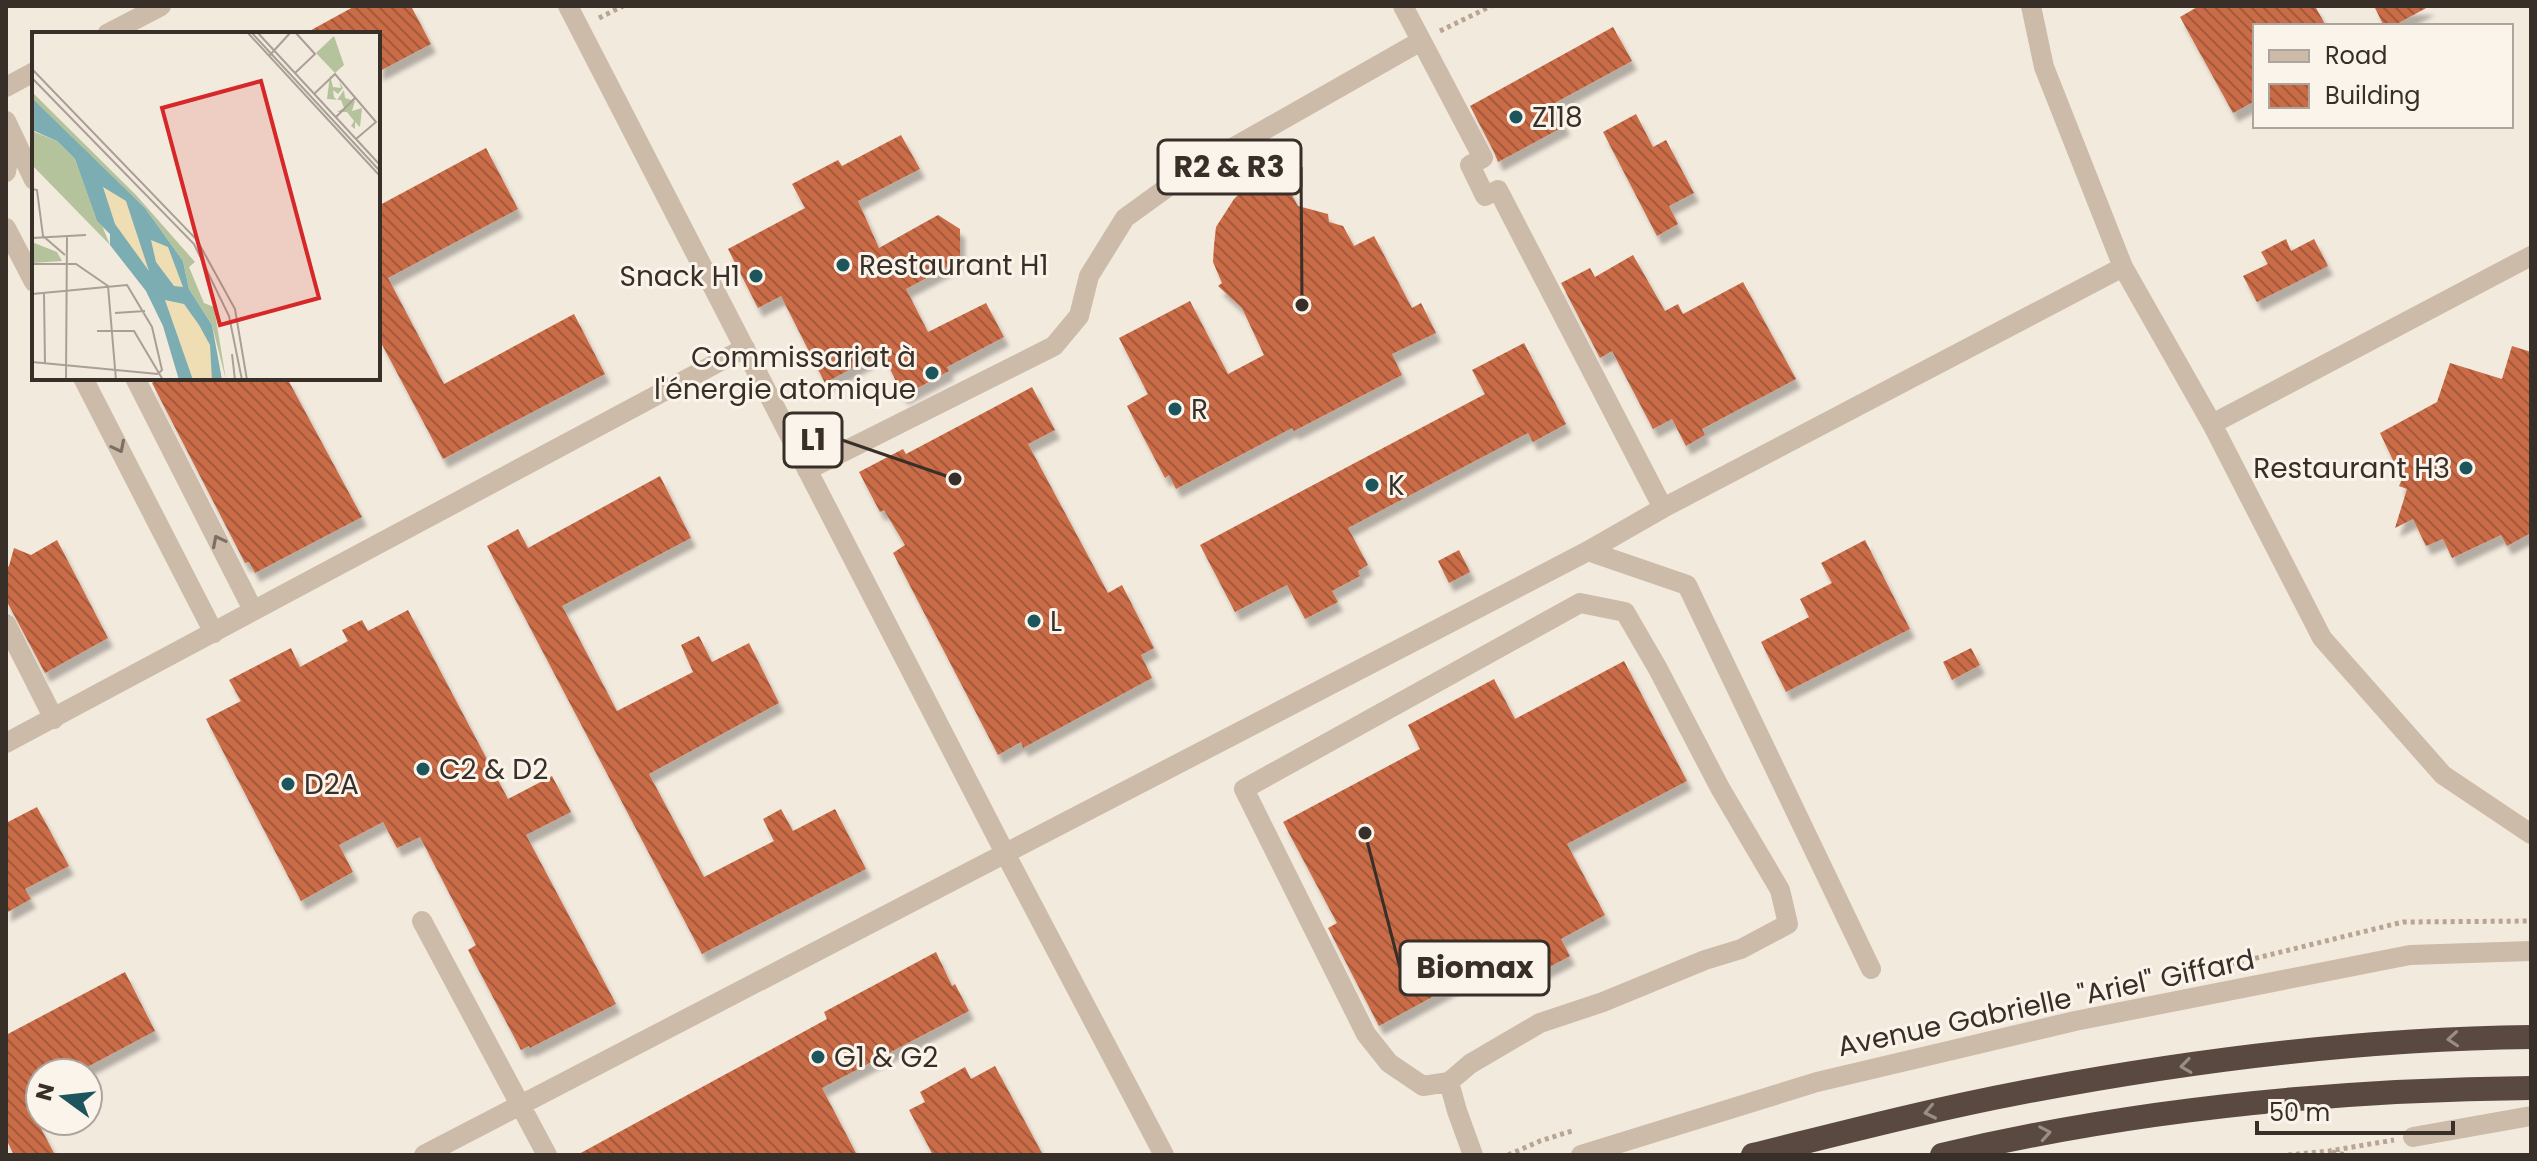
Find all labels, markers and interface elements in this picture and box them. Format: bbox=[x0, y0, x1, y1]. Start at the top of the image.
legend bbox=[2253, 24, 2513, 128]
inset map bbox=[32, 32, 380, 380]
text: Road bbox=[2325, 39, 2387, 72]
text: Building bbox=[2325, 79, 2421, 112]
place label: Z118 bbox=[1532, 98, 1583, 137]
marker: Z118 bbox=[1507, 108, 1525, 126]
callout: R2 & R3 bbox=[1158, 140, 1301, 194]
text: R2 & R3 bbox=[1173, 145, 1285, 188]
place label: Restaurant H1 bbox=[859, 246, 1048, 285]
marker: Restaurant H1 bbox=[834, 256, 852, 274]
place label: Snack H1 bbox=[619, 257, 740, 296]
marker: Snack H1 bbox=[747, 267, 765, 285]
place label: Commissariat à l'énergie atomique bbox=[654, 338, 916, 409]
marker: Commissariat à l'énergie atomique bbox=[923, 364, 941, 382]
place label: R bbox=[1191, 390, 1208, 429]
marker: R bbox=[1166, 400, 1184, 418]
callout: L1 bbox=[784, 413, 842, 467]
text: L1 bbox=[800, 418, 826, 461]
one-way arrow bbox=[109, 439, 124, 454]
place label: Restaurant H3 bbox=[2253, 449, 2450, 488]
marker: Restaurant H3 bbox=[2457, 459, 2475, 477]
place label: K bbox=[1388, 466, 1405, 505]
marker: K bbox=[1363, 476, 1381, 494]
one-way arrow bbox=[212, 534, 228, 549]
place label: L bbox=[1050, 602, 1062, 641]
marker: L bbox=[1025, 612, 1043, 630]
place label: C2 & D2 bbox=[439, 750, 548, 789]
marker: C2 & D2 bbox=[414, 760, 432, 778]
place label: D2A bbox=[304, 765, 359, 804]
marker: D2A bbox=[279, 775, 297, 793]
street label: Avenue Gabrielle "Ariel" Giffard bbox=[1834, 940, 2258, 1066]
callout: Biomax bbox=[1400, 941, 1549, 995]
text: Biomax bbox=[1416, 946, 1534, 989]
one-way arrow bbox=[2446, 1030, 2459, 1047]
place label: G1 & G2 bbox=[834, 1038, 938, 1077]
marker: G1 & G2 bbox=[809, 1048, 827, 1066]
north arrow bbox=[24, 1057, 104, 1137]
one-way arrow bbox=[2179, 1057, 2193, 1074]
text: N bbox=[28, 1080, 62, 1104]
scale bar bbox=[2257, 1085, 2453, 1135]
text: 50 m bbox=[2269, 1096, 2330, 1129]
one-way arrow bbox=[1923, 1102, 1937, 1119]
one-way arrow bbox=[2039, 1126, 2052, 1143]

